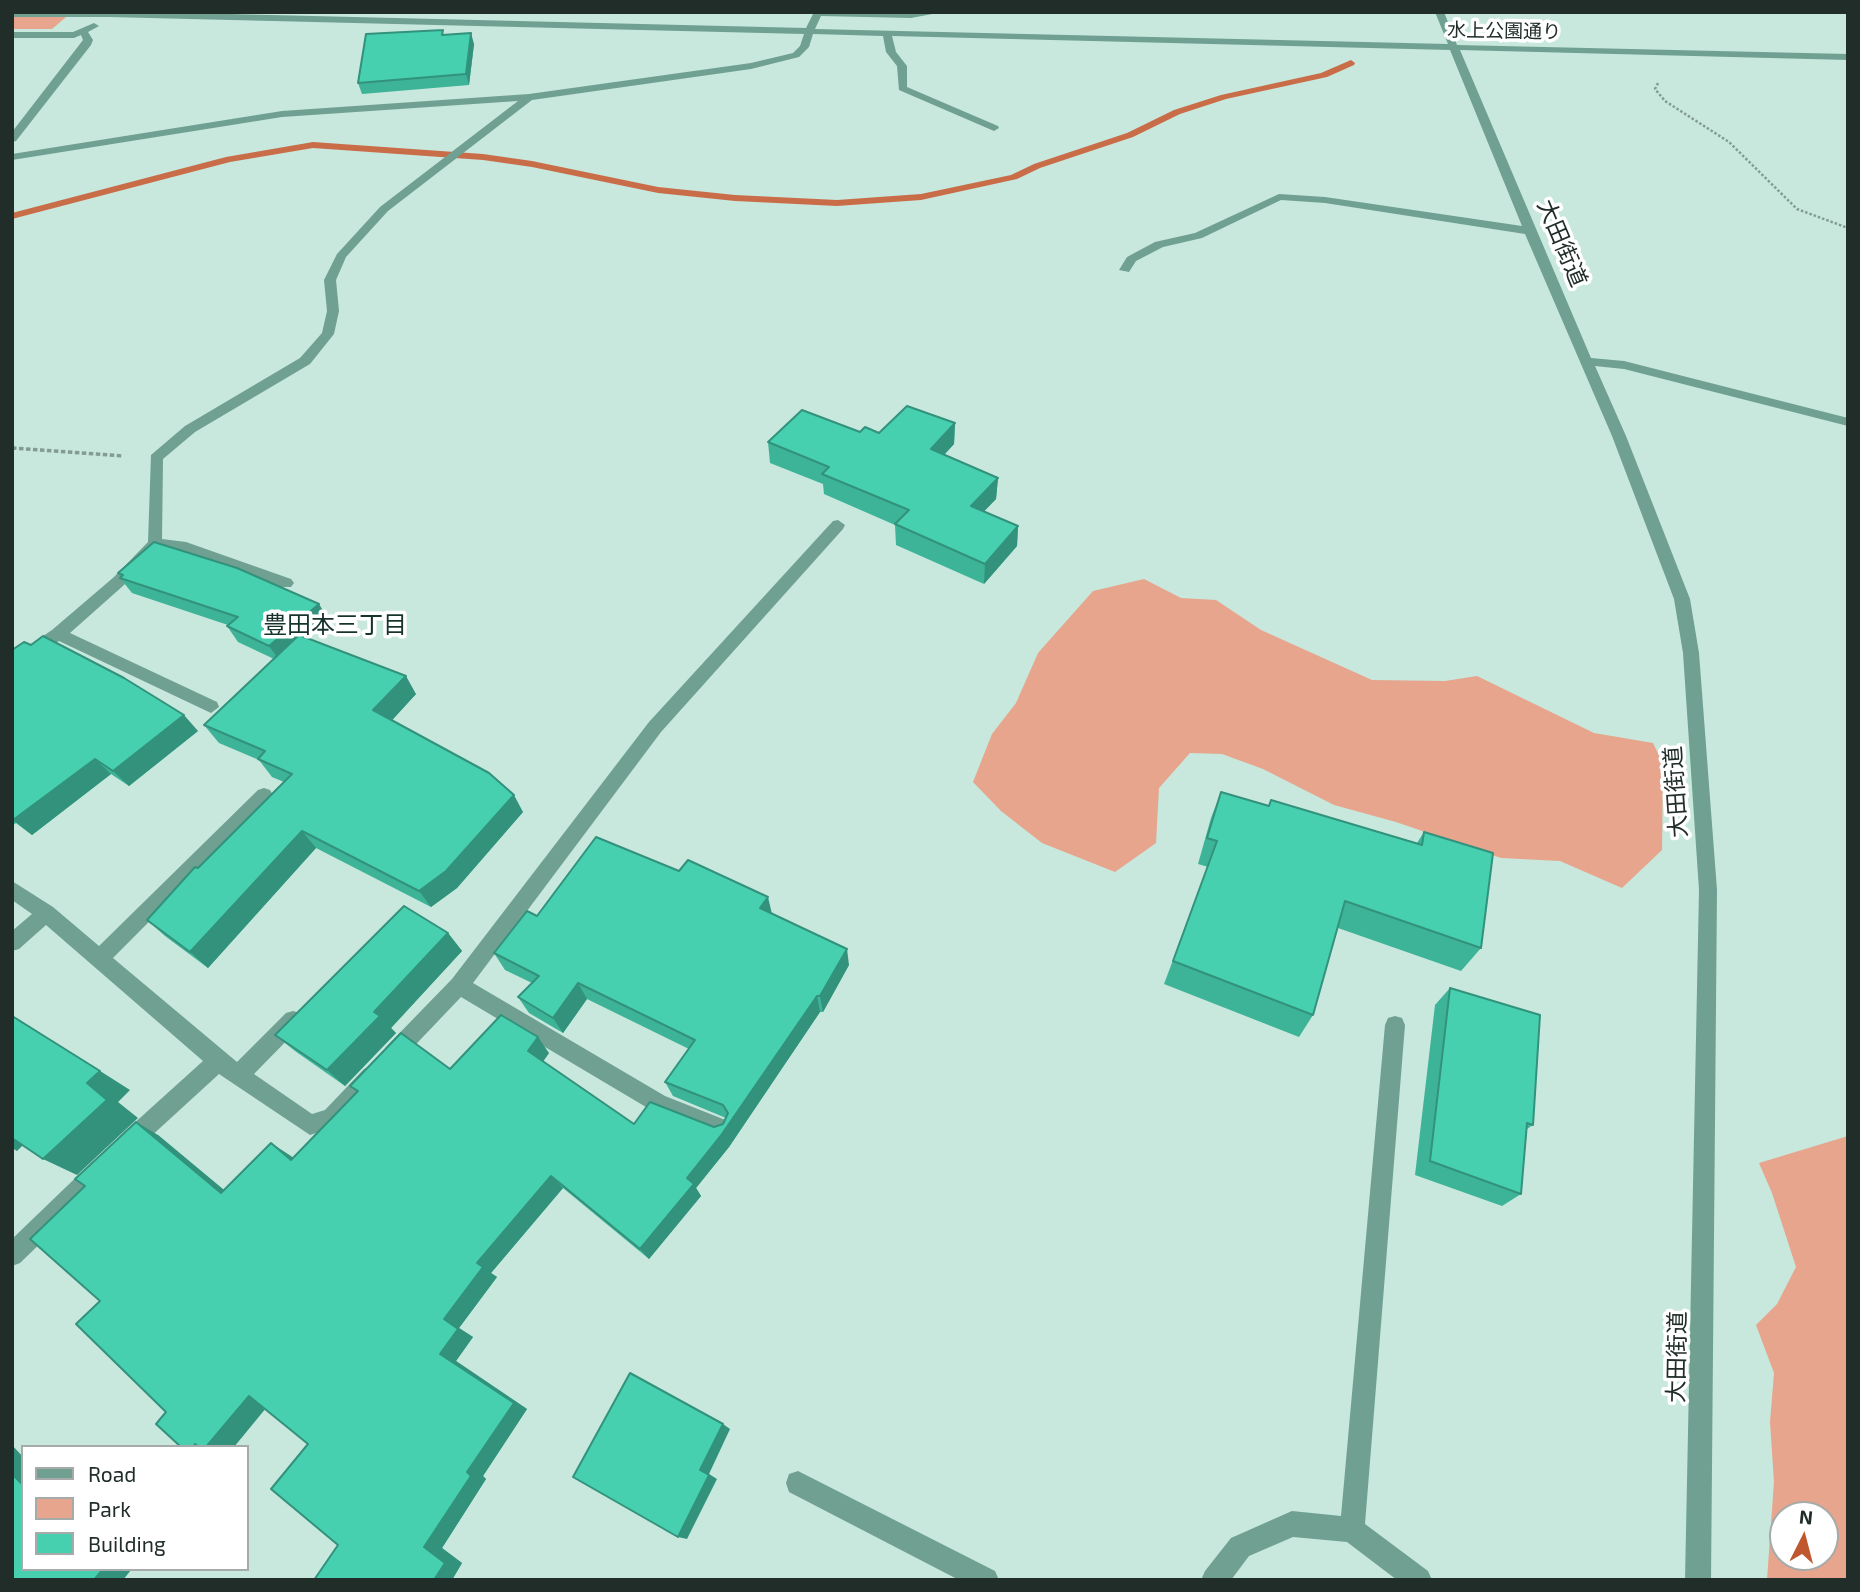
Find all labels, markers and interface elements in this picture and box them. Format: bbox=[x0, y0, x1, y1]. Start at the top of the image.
street label: 水上公園通り bbox=[1447, 19, 1561, 43]
street label: 大田街道 bbox=[1531, 195, 1593, 291]
district label: 豊田本三丁目 bbox=[263, 611, 407, 639]
street label: 大田街道 bbox=[1659, 745, 1693, 839]
street label: 大田街道 bbox=[1662, 1311, 1692, 1403]
legend bbox=[21, 1445, 248, 1571]
text: Road bbox=[88, 1461, 136, 1486]
text: Park bbox=[88, 1496, 131, 1521]
north arrow bbox=[1769, 1501, 1839, 1571]
text: N bbox=[1798, 1504, 1814, 1529]
text: Building bbox=[88, 1531, 166, 1556]

